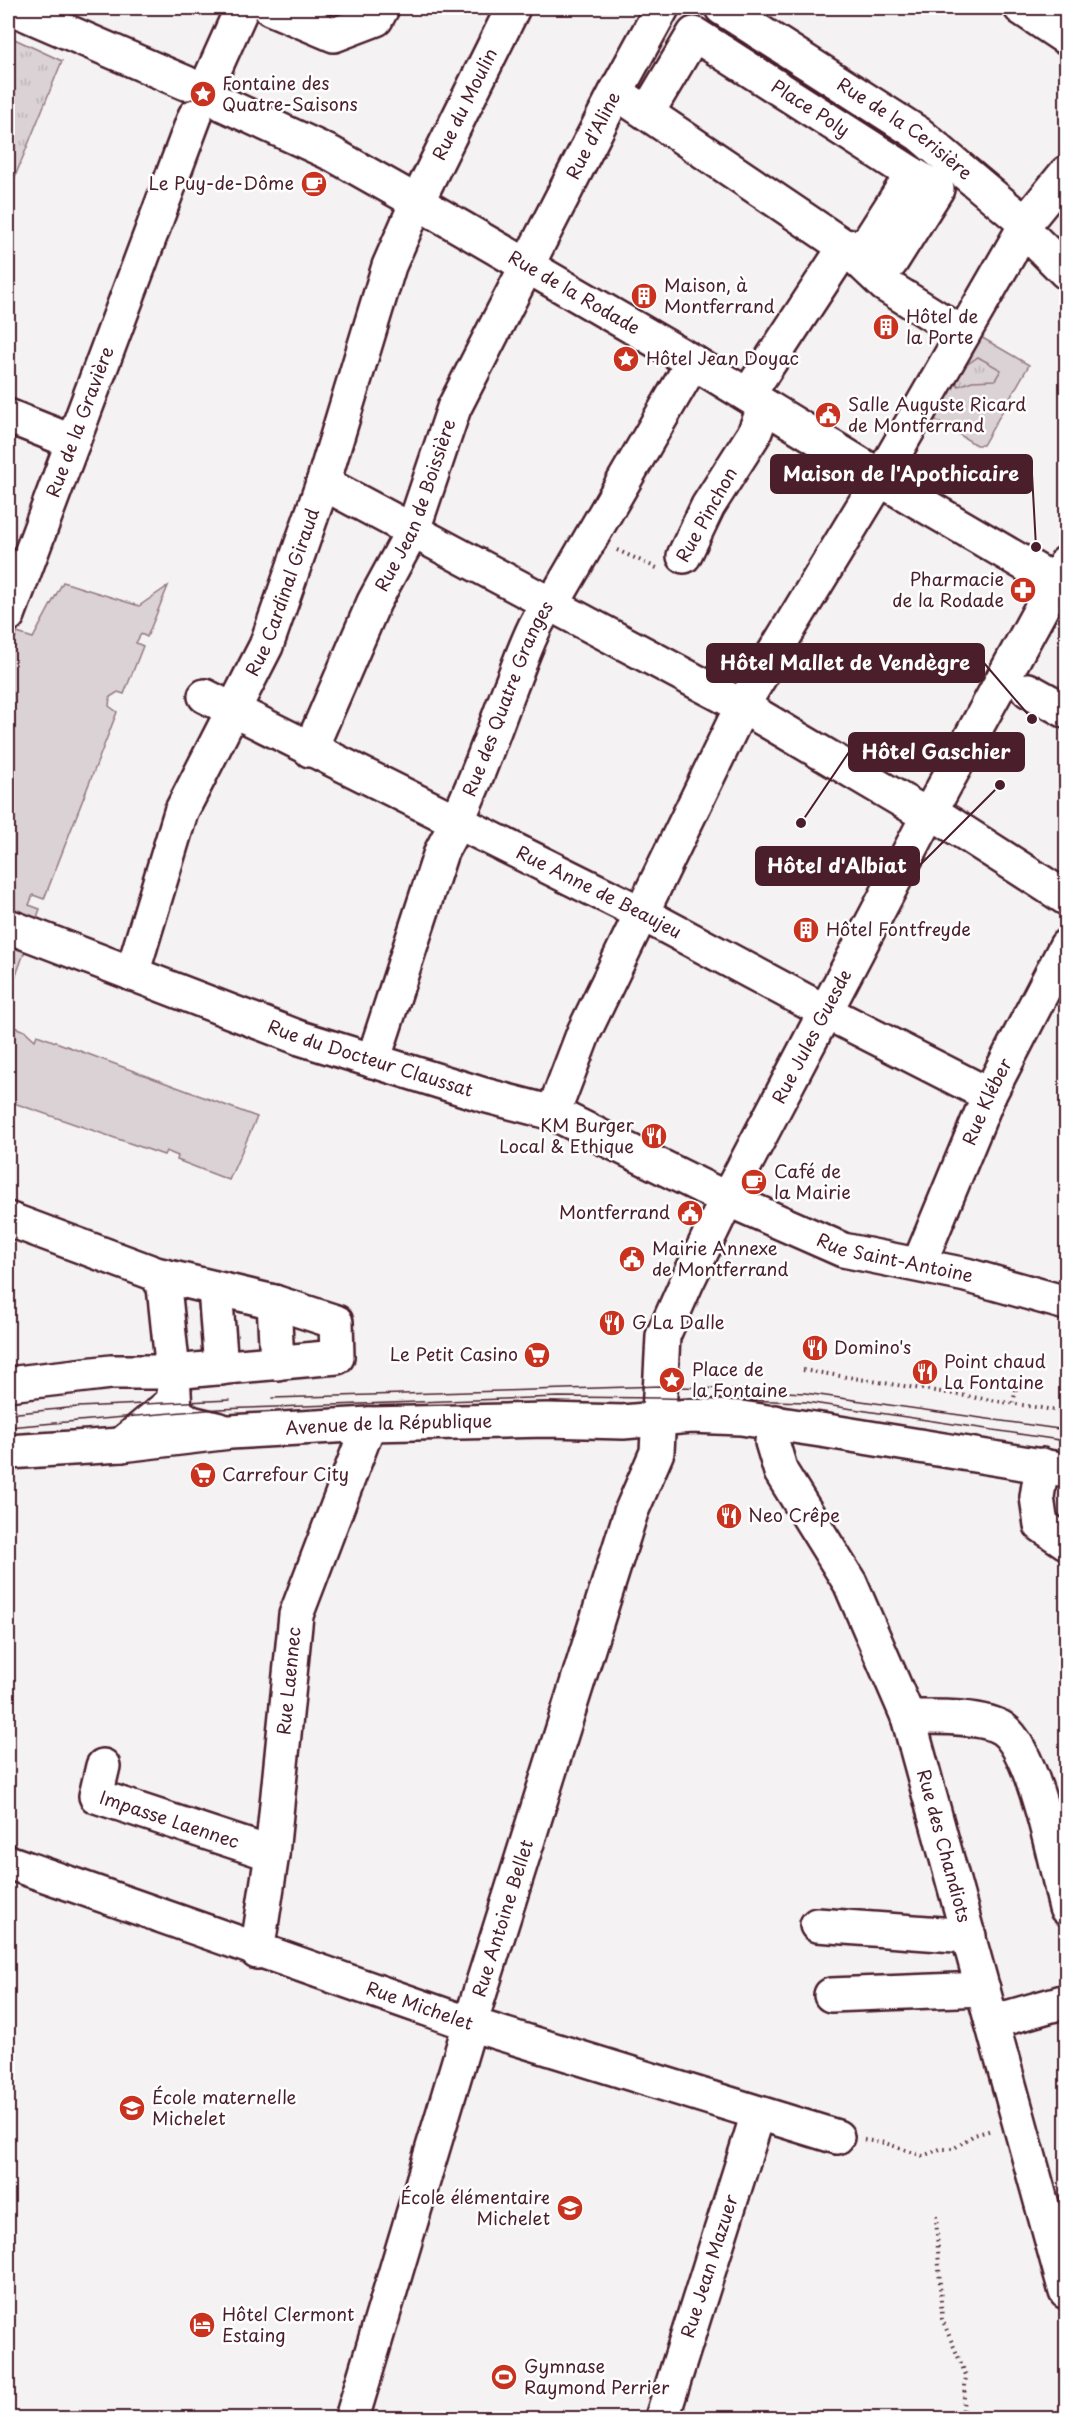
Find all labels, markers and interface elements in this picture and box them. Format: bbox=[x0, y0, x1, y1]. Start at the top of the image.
street label: Rue du Moulin bbox=[425, 43, 503, 164]
place label: Fontaine des Quatre-Saisons bbox=[222, 69, 358, 117]
street label: Rue de la Cerisière bbox=[832, 70, 979, 185]
street label: Place Poly bbox=[767, 72, 855, 143]
place icon: Fontaine des Quatre-Saisons bbox=[188, 79, 218, 109]
street label: Rue d'Aline bbox=[558, 86, 626, 184]
place label: Le Puy-de-Dôme bbox=[148, 169, 294, 196]
cafe icon: Le Puy-de-Dôme bbox=[299, 169, 329, 199]
street label: Rue de la Rodade bbox=[504, 243, 646, 341]
place label: Maison, à Montferrand bbox=[664, 271, 775, 319]
building icon: Maison, à Montferrand bbox=[629, 281, 659, 311]
place label: Hôtel de la Porte bbox=[906, 302, 978, 350]
building icon: Hôtel de la Porte bbox=[871, 312, 901, 342]
street label: Rue de la Gravière bbox=[38, 342, 120, 501]
place icon: Hôtel Jean Doyac bbox=[611, 344, 641, 374]
place label: Hôtel Jean Doyac bbox=[646, 344, 799, 371]
place label: Salle Auguste Ricard de Montferrand bbox=[848, 390, 1026, 438]
public building icon: Salle Auguste Ricard de Montferrand bbox=[813, 400, 843, 430]
street label: Rue Jean de Boissière bbox=[367, 415, 461, 596]
callout: Maison de l'Apothicaire bbox=[771, 455, 1032, 493]
text: Maison de l'Apothicaire bbox=[783, 458, 1019, 488]
street label: Rue Pinchon bbox=[668, 462, 743, 567]
street label: Rue Cardinal Giraud bbox=[238, 504, 325, 680]
place label: Pharmacie de la Rodade bbox=[892, 565, 1004, 613]
pharmacy icon: Pharmacie de la Rodade bbox=[1008, 575, 1038, 605]
street label: Rue des Quatre Granges bbox=[455, 595, 559, 800]
callout: Hôtel Mallet de Vendègre bbox=[707, 644, 984, 682]
text: Hôtel Mallet de Vendègre bbox=[720, 647, 970, 677]
callout: Hôtel Gaschier bbox=[849, 733, 1024, 771]
text: Hôtel Gaschier bbox=[861, 736, 1011, 766]
street label: Rue Anne de Beaujeu bbox=[512, 838, 687, 944]
callout: Hôtel d'Albiat bbox=[756, 847, 919, 885]
text: Hôtel d'Albiat bbox=[767, 850, 907, 880]
building icon: Hôtel Fontfreyde bbox=[791, 915, 821, 945]
place label: Hôtel Fontfreyde bbox=[826, 915, 971, 942]
street label: Rue Jules Guesde bbox=[764, 964, 857, 1108]
street label: Rue du Docteur Claussat bbox=[264, 1012, 477, 1103]
street label: Rue Kléber bbox=[955, 1052, 1018, 1149]
place label: KM Burger Local & Ethique bbox=[499, 1111, 635, 1159]
restaurant icon: KM Burger Local & Ethique bbox=[639, 1121, 669, 1151]
place label: Café de la Mairie bbox=[774, 1157, 851, 1205]
cafe icon: Café de la Mairie bbox=[739, 1167, 769, 1197]
place label: Montferrand bbox=[559, 1198, 670, 1225]
public building icon: Montferrand bbox=[675, 1198, 705, 1228]
street label: Rue Saint-Antoine bbox=[813, 1225, 977, 1288]
place label: Mairie Annexe de Montferrand bbox=[652, 1234, 788, 1282]
public building icon: Mairie Annexe de Montferrand bbox=[617, 1244, 647, 1274]
restaurant icon: G La Dalle bbox=[597, 1308, 627, 1338]
place label: G La Dalle bbox=[632, 1308, 725, 1335]
restaurant icon: Domino's bbox=[800, 1333, 830, 1363]
place label: Domino's bbox=[834, 1333, 911, 1360]
place label: Le Petit Casino bbox=[390, 1340, 518, 1367]
supermarket icon: Le Petit Casino bbox=[522, 1340, 552, 1370]
place label: Point chaud La Fontaine bbox=[944, 1347, 1046, 1395]
place label: Place de la Fontaine bbox=[692, 1355, 788, 1403]
restaurant icon: Point chaud La Fontaine bbox=[910, 1357, 940, 1387]
place icon: Place de la Fontaine bbox=[657, 1365, 687, 1395]
street label: Avenue de la République bbox=[285, 1406, 493, 1441]
supermarket icon: Carrefour City bbox=[188, 1460, 218, 1490]
place label: Carrefour City bbox=[222, 1460, 349, 1487]
restaurant icon: Neo Crêpe bbox=[714, 1501, 744, 1531]
place label: Neo Crêpe bbox=[748, 1501, 840, 1528]
street label: Rue Laennec bbox=[269, 1626, 307, 1736]
street label: Rue des Chandiots bbox=[911, 1766, 979, 1925]
street label: Impasse Laennec bbox=[96, 1783, 243, 1854]
street label: Rue Antoine Bellet bbox=[464, 1836, 539, 2000]
street label: Rue Michelet bbox=[363, 1974, 477, 2036]
place label: École maternelle Michelet bbox=[152, 2083, 297, 2131]
school or university icon: École maternelle Michelet bbox=[117, 2093, 147, 2123]
place label: École élémentaire Michelet bbox=[400, 2183, 550, 2231]
street label: Rue Jean Mazuer bbox=[673, 2191, 744, 2341]
school or university icon: École élémentaire Michelet bbox=[555, 2193, 585, 2223]
place label: Hôtel Clermont Estaing bbox=[222, 2300, 354, 2348]
hotel icon: Hôtel Clermont Estaing bbox=[187, 2310, 217, 2340]
place label: Gymnase Raymond Perrier bbox=[524, 2352, 670, 2400]
sports icon: Gymnase Raymond Perrier bbox=[489, 2362, 519, 2392]

